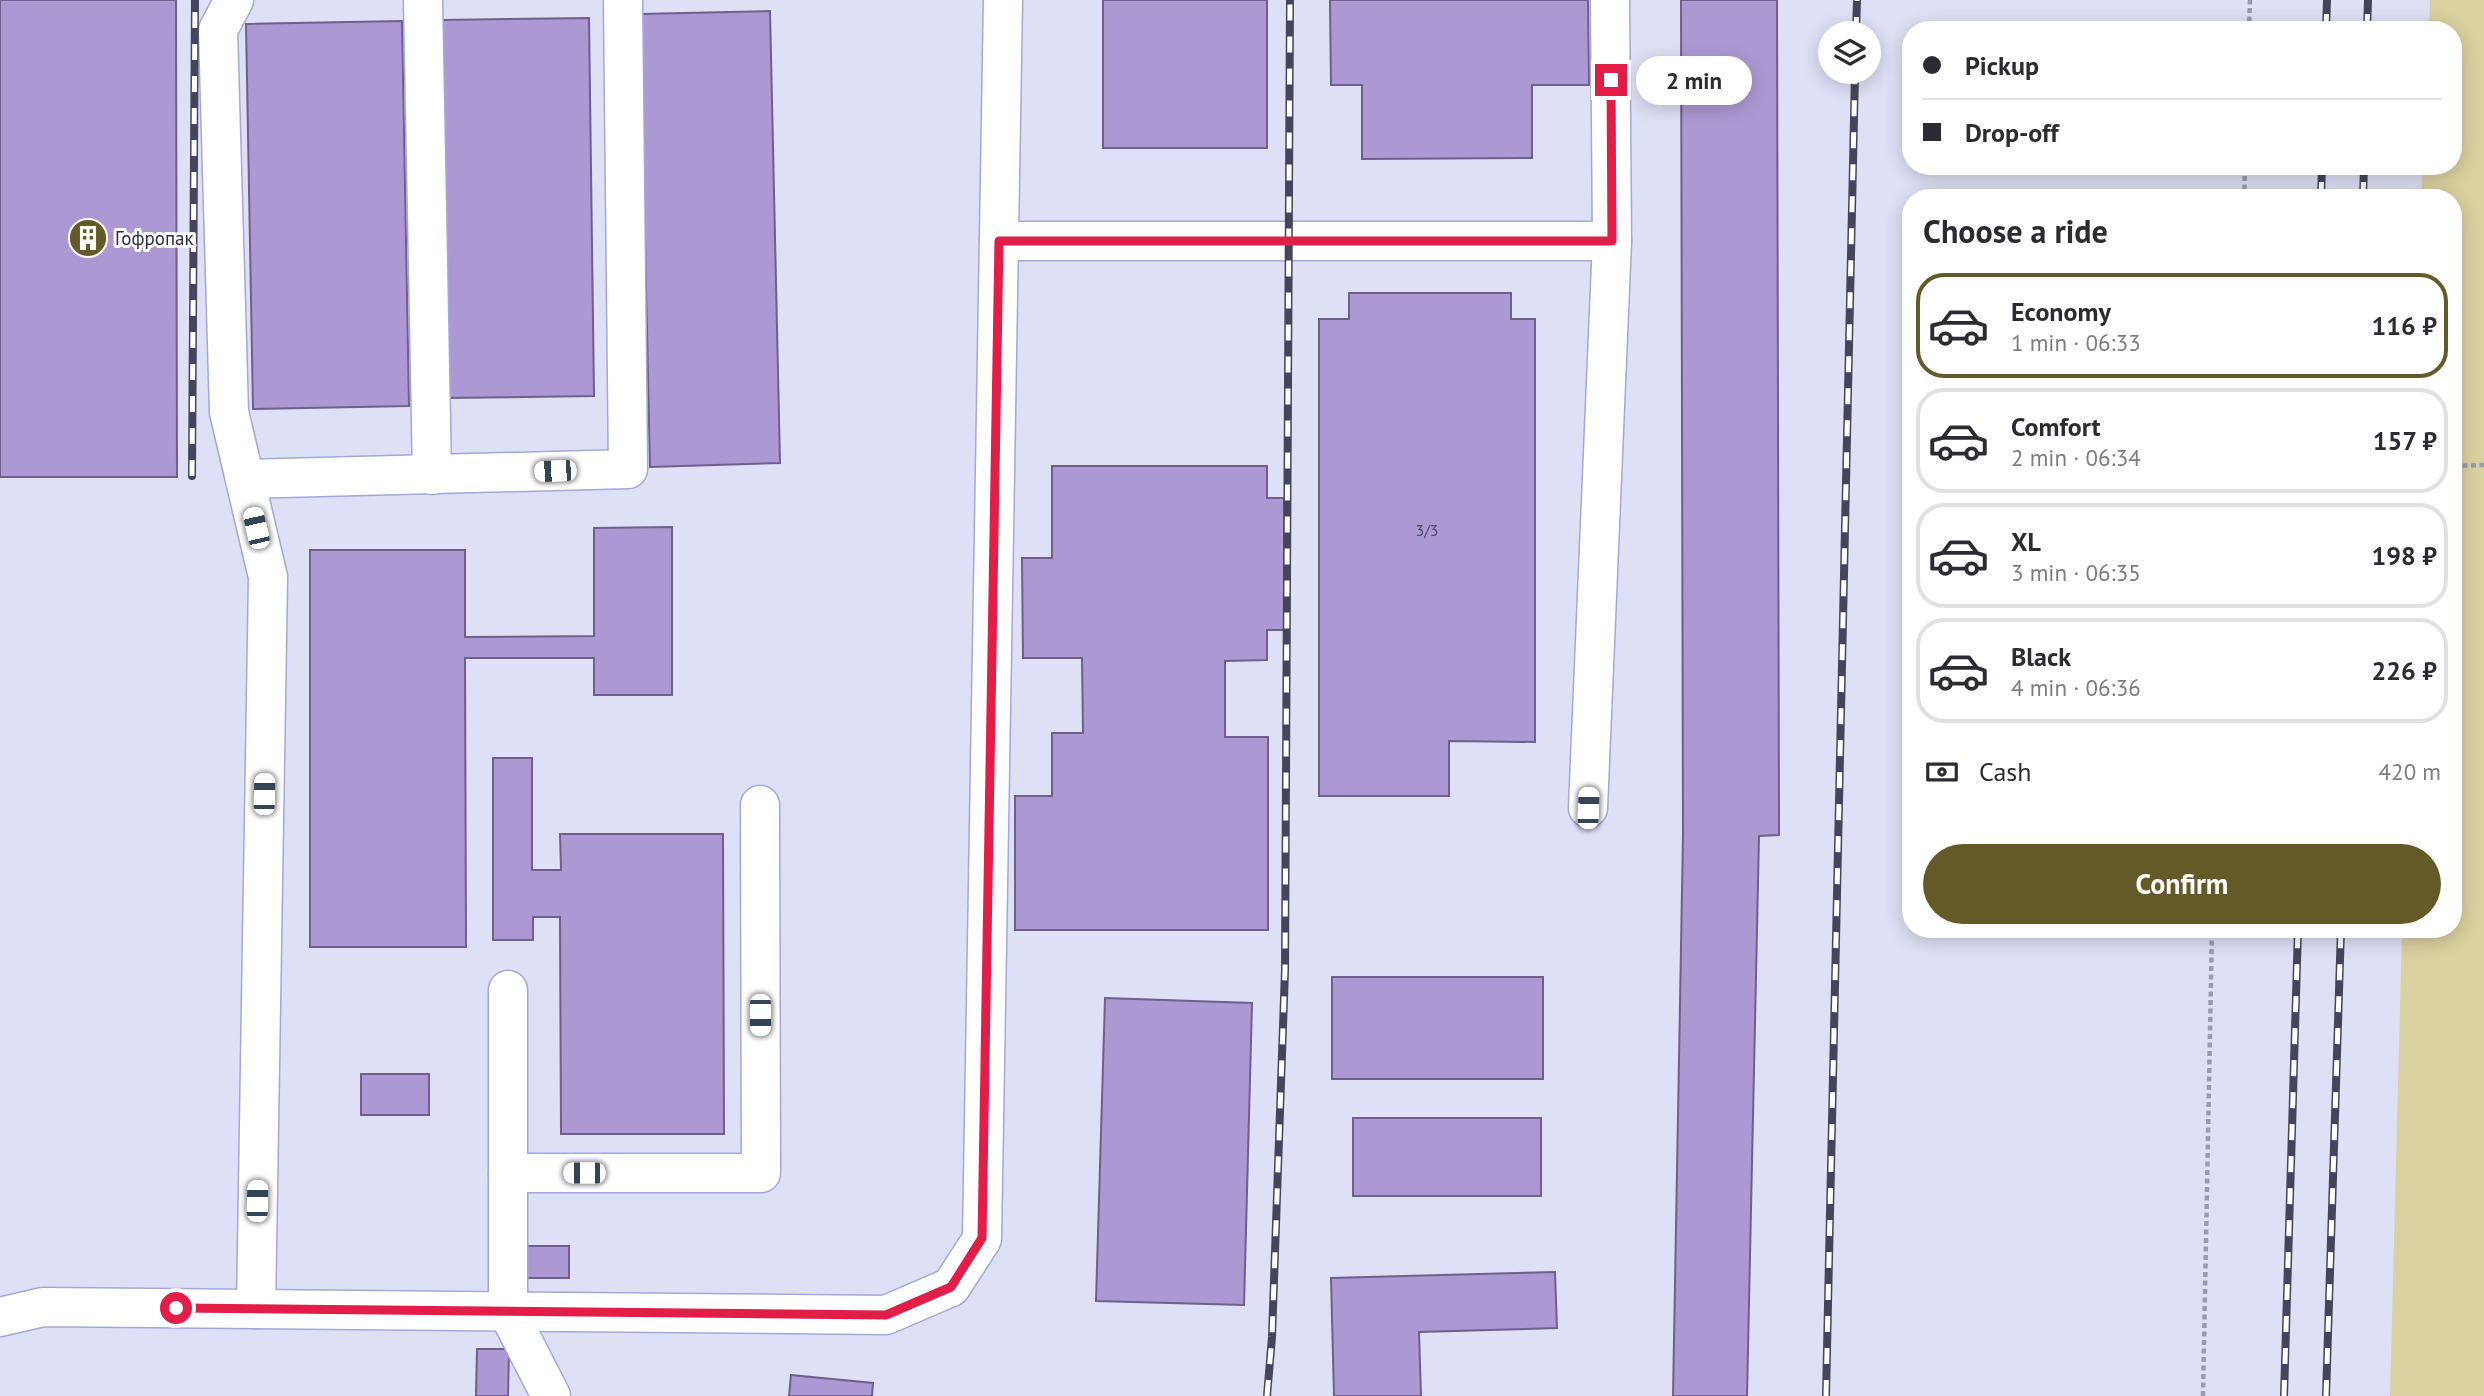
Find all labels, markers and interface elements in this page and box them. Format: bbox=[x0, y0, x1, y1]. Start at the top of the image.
map controls bbox=[1818, 21, 1881, 84]
button: layers bbox=[1818, 21, 1881, 84]
text: Pickup bbox=[1965, 49, 2039, 82]
callout: 2 min bbox=[1636, 56, 1751, 104]
route end bbox=[1595, 64, 1627, 96]
text: 2 min bbox=[1666, 66, 1722, 95]
text: Drop-off bbox=[1965, 116, 2059, 149]
text: Choose a ride bbox=[1923, 210, 2108, 252]
building icon: Гофропак bbox=[67, 217, 109, 259]
place label: Гофропак bbox=[115, 226, 194, 250]
icon: car bbox=[1927, 294, 1990, 357]
text: Economy bbox=[2011, 295, 2111, 328]
text: 116 ₽ bbox=[2371, 309, 2437, 342]
text: 1 min · 06:33 bbox=[2011, 328, 2141, 357]
icon: car bbox=[1927, 409, 1990, 472]
text: Comfort bbox=[2011, 410, 2101, 443]
text: 157 ₽ bbox=[2373, 424, 2437, 457]
text: 2 min · 06:34 bbox=[2011, 443, 2141, 472]
car bbox=[534, 460, 577, 482]
car bbox=[242, 505, 271, 551]
house number: 3/3 bbox=[1415, 520, 1439, 540]
icon: car bbox=[1927, 524, 1990, 587]
text: XL bbox=[2011, 525, 2041, 558]
text: 198 ₽ bbox=[2371, 539, 2437, 572]
text: 3 min · 06:35 bbox=[2011, 558, 2141, 587]
icon: car bbox=[1927, 639, 1990, 702]
text: Black bbox=[2011, 640, 2071, 673]
text: 226 ₽ bbox=[2371, 654, 2437, 687]
text: 4 min · 06:36 bbox=[2011, 673, 2141, 702]
icon: cash bbox=[1923, 753, 1961, 791]
text: Cash bbox=[1979, 755, 2031, 788]
text: 420 m bbox=[2379, 757, 2441, 786]
car bbox=[254, 773, 275, 815]
car bbox=[1577, 787, 1600, 829]
button: Confirm bbox=[1923, 844, 2441, 924]
car bbox=[750, 994, 771, 1036]
car bbox=[564, 1163, 606, 1184]
car bbox=[247, 1180, 268, 1222]
route start bbox=[160, 1292, 192, 1324]

